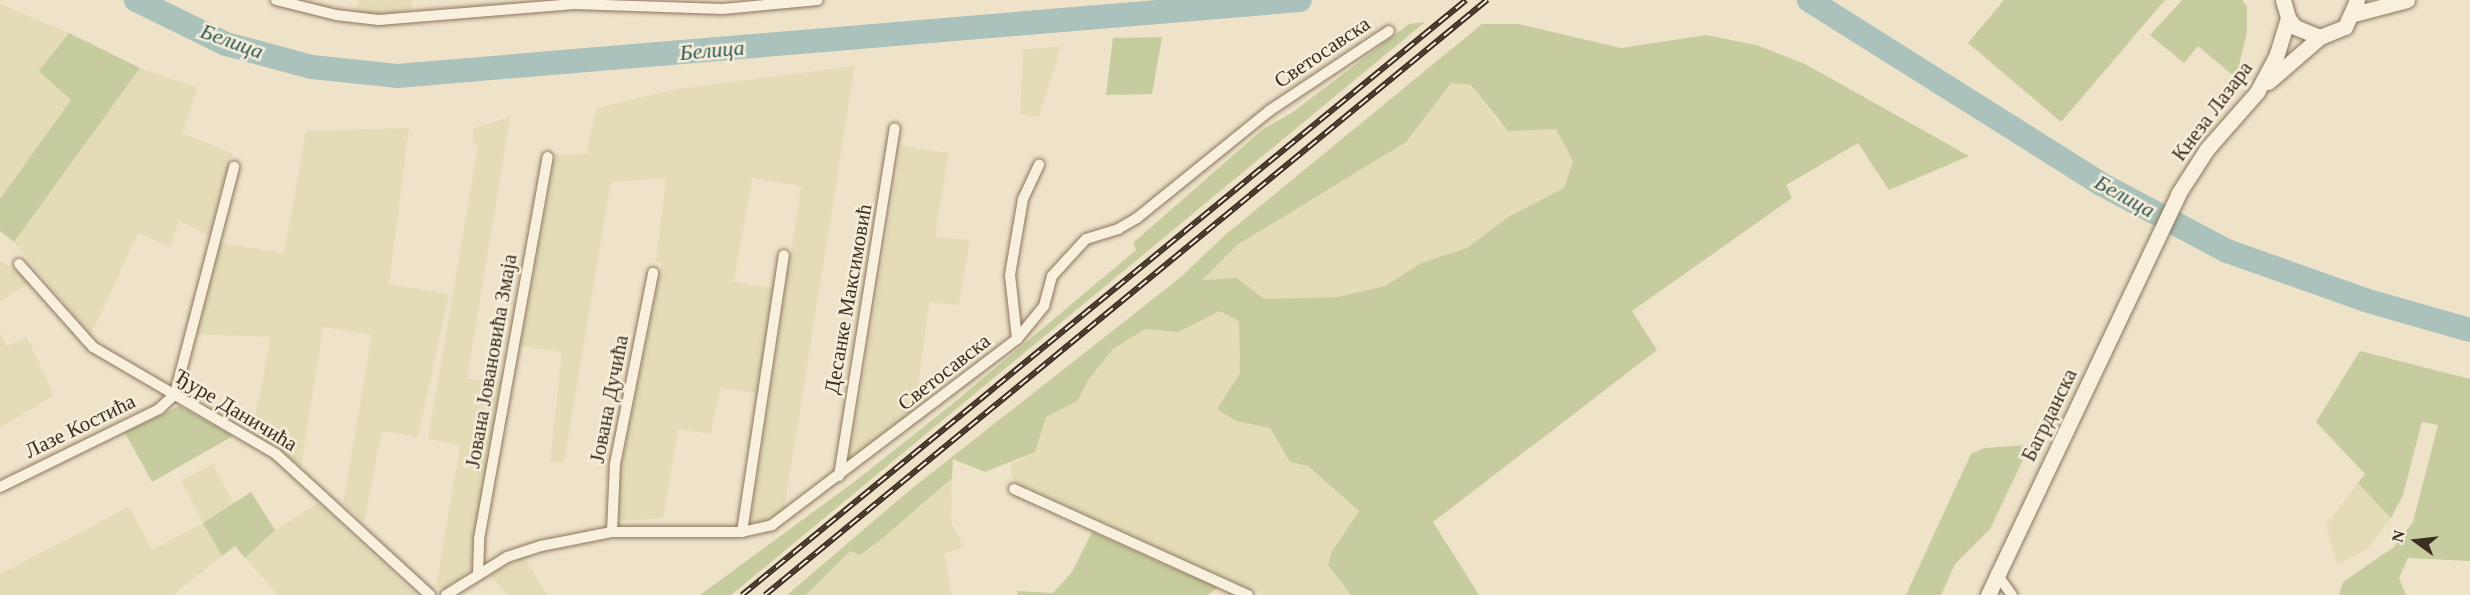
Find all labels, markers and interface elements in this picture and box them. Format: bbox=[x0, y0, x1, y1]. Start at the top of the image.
street label: Светосавска bbox=[1269, 11, 1375, 93]
water label: Белица bbox=[197, 17, 267, 65]
water label: Белица bbox=[678, 34, 746, 66]
street label: Кнеза Лазара bbox=[2166, 56, 2258, 166]
water label: Белица bbox=[2090, 169, 2160, 223]
street label: Десанке Максимовић bbox=[819, 202, 877, 396]
street label: Јована Јовановића Змаја bbox=[460, 252, 522, 470]
street label: Светосавска bbox=[893, 328, 995, 416]
street label: Јована Дучића bbox=[584, 333, 634, 465]
street label: Ђуре Даничића bbox=[170, 363, 302, 457]
street label: Багрданска bbox=[2016, 365, 2082, 465]
street label: Лазе Костића bbox=[21, 388, 139, 464]
north arrow bbox=[2386, 511, 2446, 571]
text: N bbox=[2388, 528, 2408, 544]

